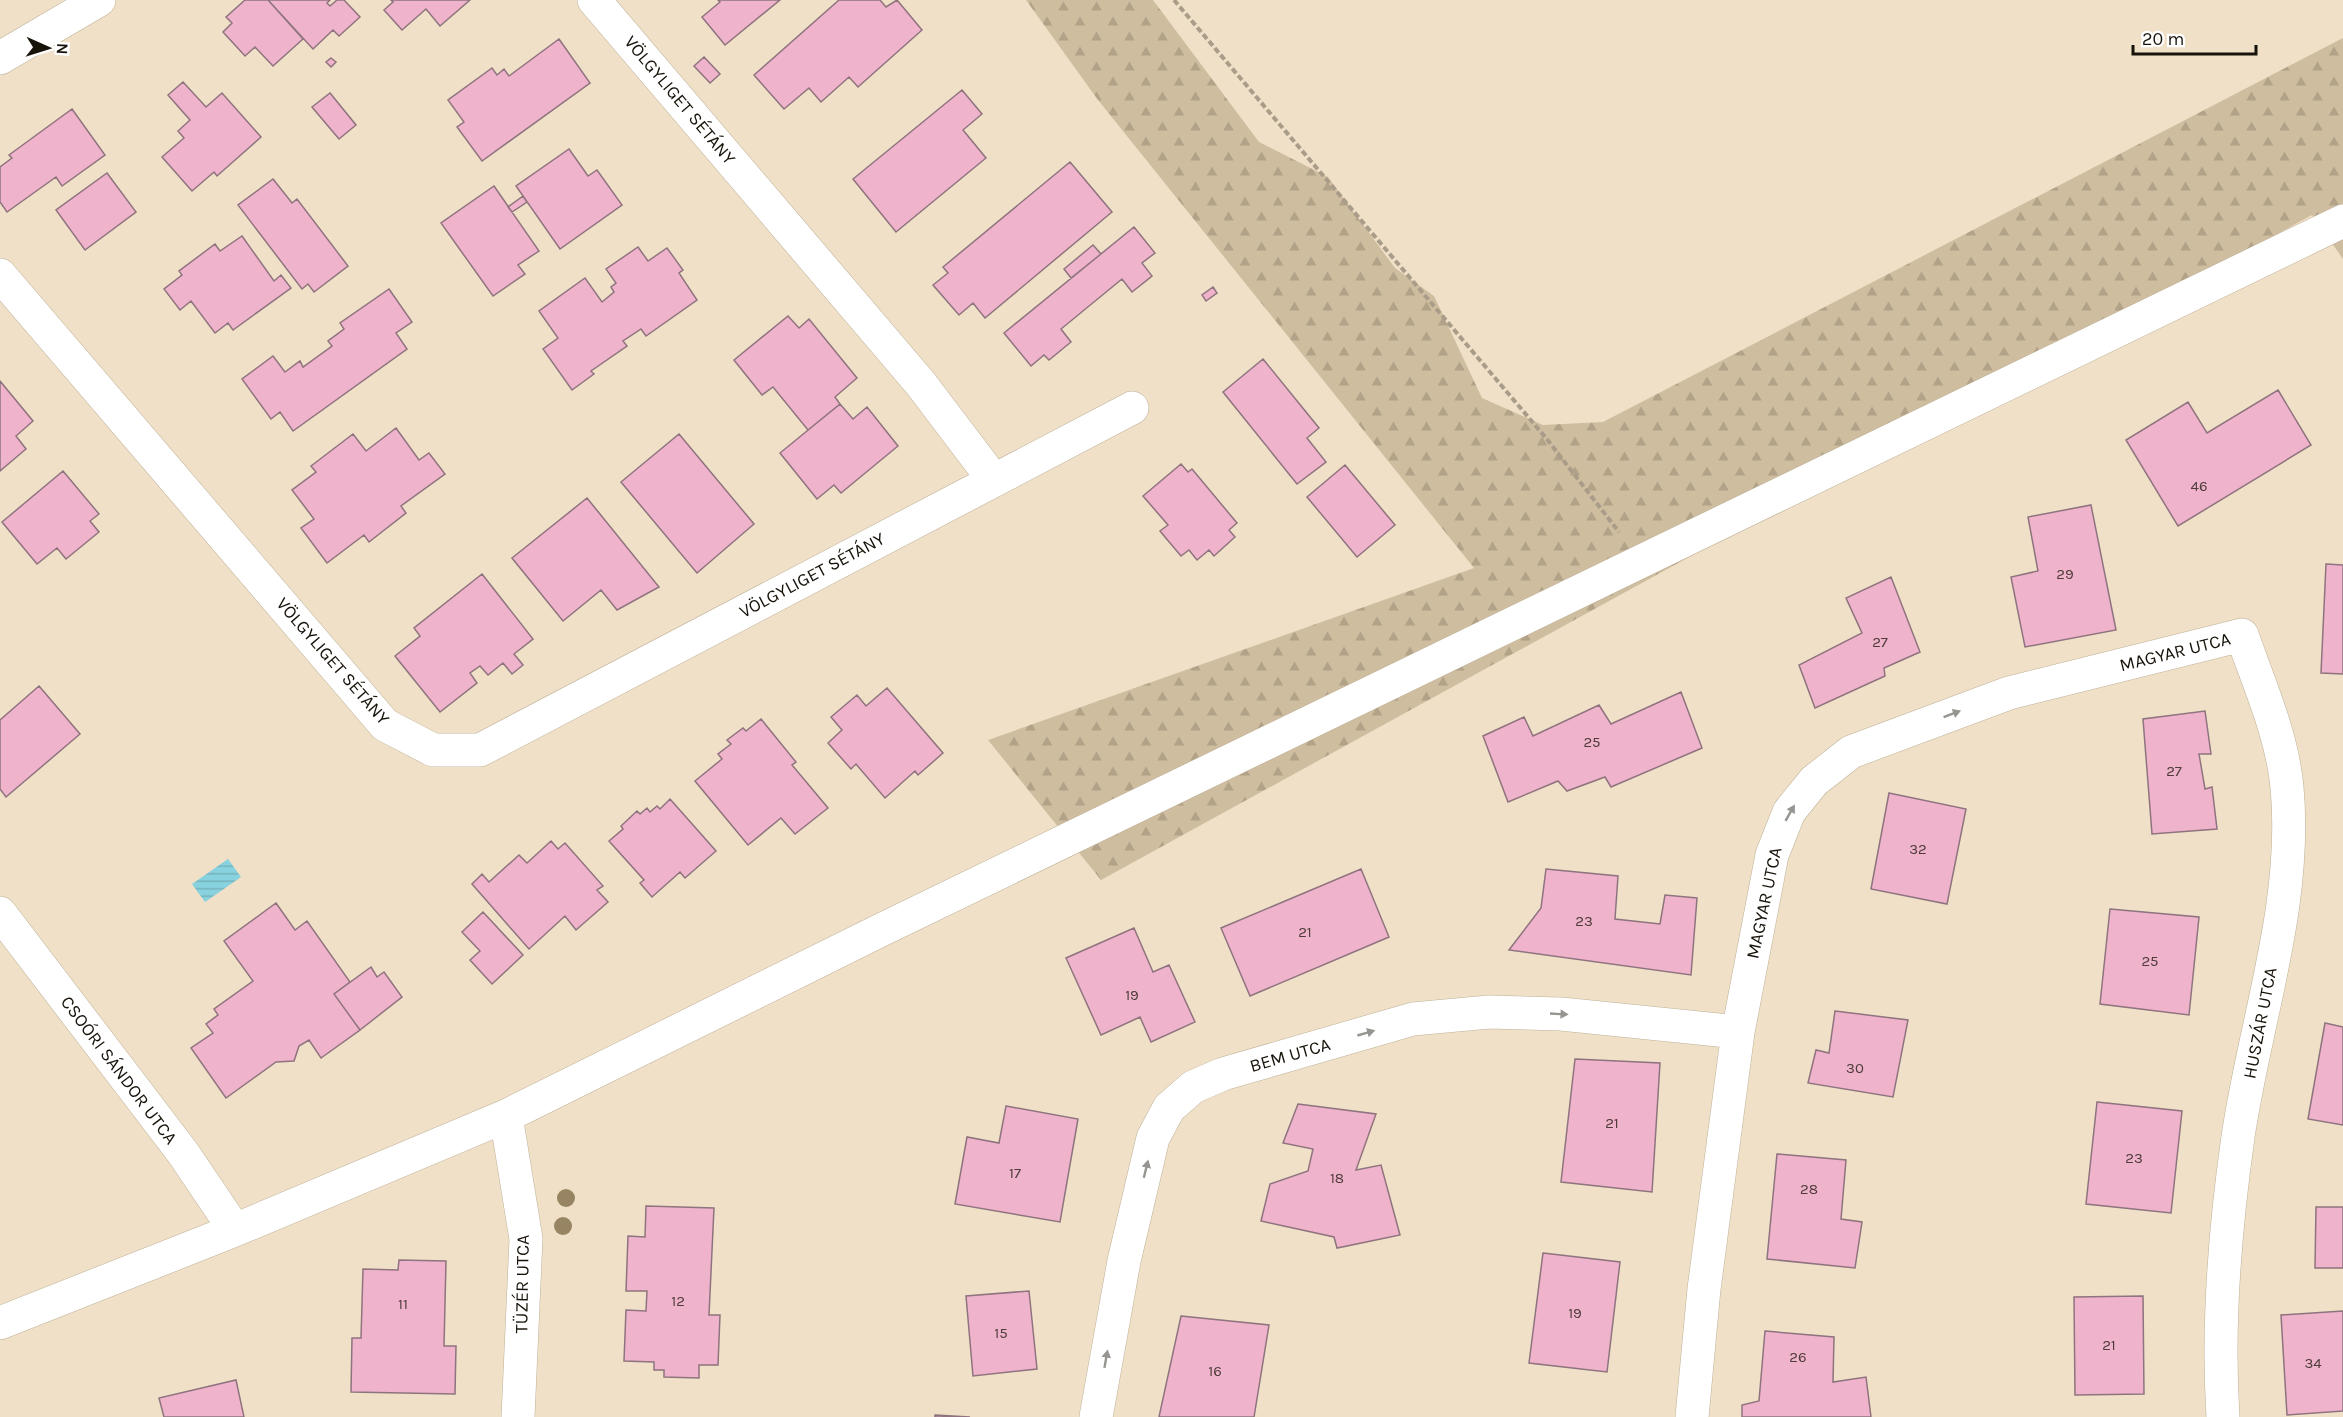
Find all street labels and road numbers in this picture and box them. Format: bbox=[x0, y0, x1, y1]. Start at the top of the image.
street label: VÖLGYLIGET SÉTÁNY bbox=[620, 30, 741, 169]
street label: VÖLGYLIGET SÉTÁNY bbox=[735, 526, 889, 623]
street label: VÖLGYLIGET SÉTÁNY bbox=[272, 592, 395, 729]
street label: MAGYAR UTCA bbox=[2117, 628, 2233, 676]
street label: MAGYAR UTCA bbox=[1741, 845, 1787, 961]
street label: HUSZÁR UTCA bbox=[2237, 965, 2282, 1081]
street label: CSOÓRI SÁNDOR UTCA bbox=[56, 991, 183, 1148]
street label: BEM UTCA bbox=[1247, 1033, 1333, 1077]
street label: TÜZÉR UTCA bbox=[509, 1234, 534, 1334]

